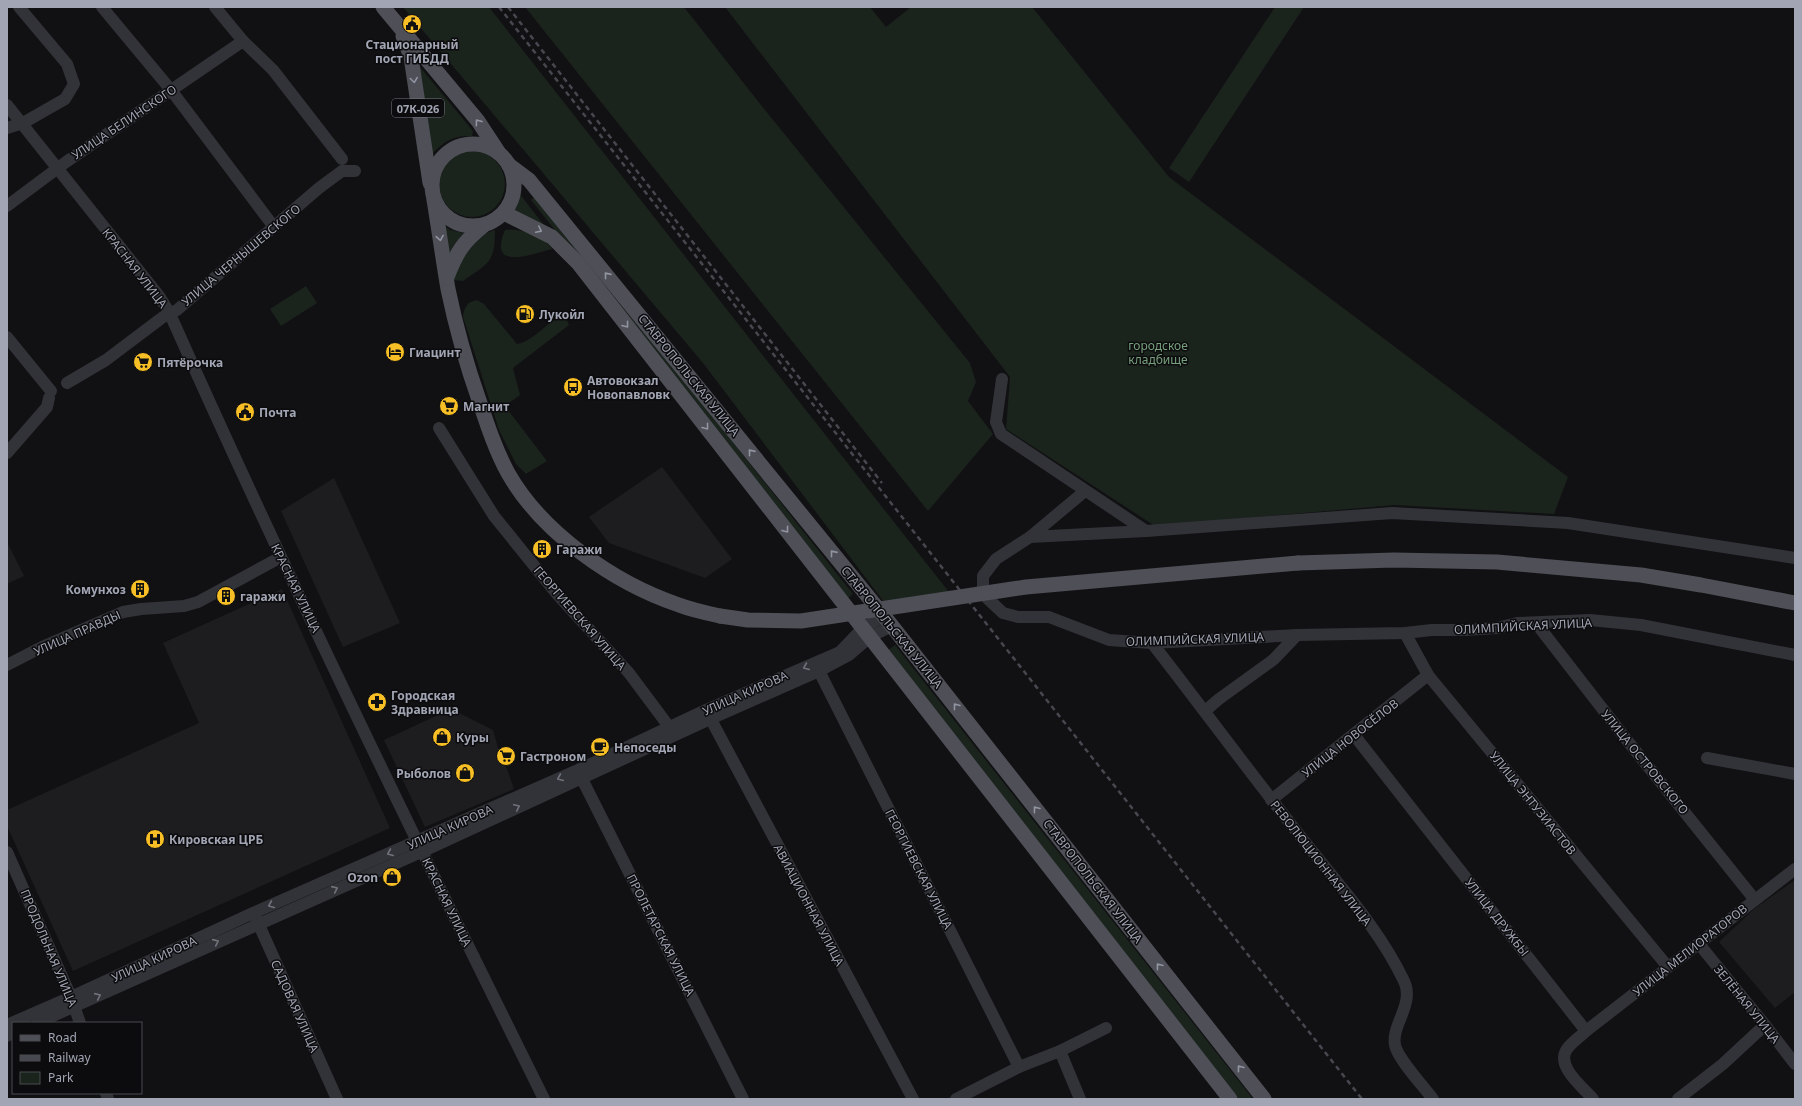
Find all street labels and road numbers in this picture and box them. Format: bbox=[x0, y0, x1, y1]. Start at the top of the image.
street label: УЛИЦА БЕЛИНСКОГО bbox=[68, 81, 180, 163]
road number: 07К-026 bbox=[392, 99, 444, 117]
street label: УЛИЦА ЧЕРНЫШЕВСКОГО bbox=[178, 200, 304, 310]
street label: КРАСНАЯ УЛИЦА bbox=[98, 225, 172, 312]
street label: СТАВРОПОЛЬСКАЯ УЛИЦА bbox=[634, 310, 744, 440]
street label: КРАСНАЯ УЛИЦА bbox=[267, 541, 325, 636]
street label: ГЕОРГИЕВСКАЯ УЛИЦА bbox=[530, 562, 630, 674]
street label: СТАВРОПОЛЬСКАЯ УЛИЦА bbox=[837, 562, 947, 692]
street label: УЛИЦА ПРАВДЫ bbox=[31, 606, 123, 660]
street label: ОЛИМПИЙСКАЯ УЛИЦА bbox=[1454, 614, 1593, 638]
street label: ОЛИМПИЙСКАЯ УЛИЦА bbox=[1126, 628, 1265, 650]
street label: УЛИЦА КИРОВА bbox=[700, 666, 791, 719]
street label: УЛИЦА НОВОСЁЛОВ bbox=[1298, 695, 1402, 781]
street label: УЛИЦА ОСТРОВСКОГО bbox=[1597, 706, 1693, 818]
street label: УЛИЦА ЭНТУЗИАСТОВ bbox=[1486, 748, 1580, 858]
street label: РЕВОЛЮЦИОННАЯ УЛИЦА bbox=[1267, 797, 1376, 929]
street label: УЛИЦА КИРОВА bbox=[405, 800, 496, 853]
street label: ГЕОРГИЕВСКАЯ УЛИЦА bbox=[881, 806, 957, 932]
street label: СТАВРОПОЛЬСКАЯ УЛИЦА bbox=[1039, 816, 1147, 947]
street label: АВИАЦИОННАЯ УЛИЦА bbox=[770, 841, 849, 969]
street label: КРАСНАЯ УЛИЦА bbox=[418, 855, 476, 950]
street label: ПРОЛЕТАРСКАЯ УЛИЦА bbox=[623, 871, 699, 999]
street label: УЛИЦА ДРУЖБЫ bbox=[1461, 874, 1533, 960]
street label: ПРОДОЛЬНАЯ УЛИЦА bbox=[17, 887, 82, 1010]
street label: УЛИЦА МЕЛИОРАТОРОВ bbox=[1629, 900, 1751, 1000]
street label: УЛИЦА КИРОВА bbox=[109, 932, 200, 986]
street label: САДОВАЯ УЛИЦА bbox=[267, 957, 323, 1055]
street label: ЗЕЛЁНАЯ УЛИЦА bbox=[1710, 961, 1784, 1047]

